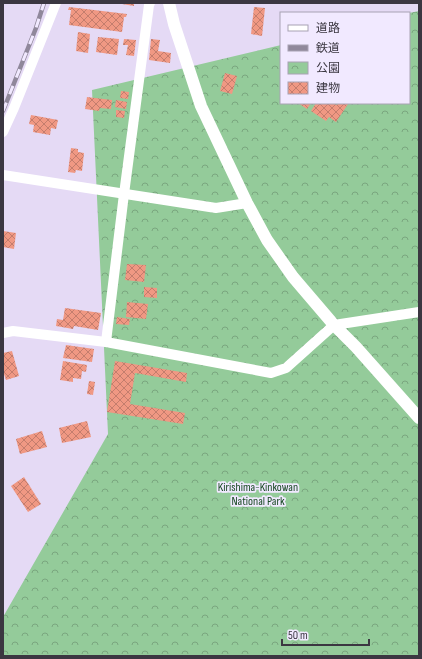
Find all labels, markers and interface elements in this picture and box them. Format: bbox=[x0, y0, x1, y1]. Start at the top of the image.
legend bbox=[280, 12, 410, 104]
text: 道路 bbox=[316, 21, 340, 36]
text: 鉄道 bbox=[316, 41, 340, 56]
text: 公園 bbox=[316, 61, 340, 76]
text: 建物 bbox=[316, 81, 340, 96]
park label: Kirishima-Kinkowan National Park bbox=[218, 480, 298, 509]
scale bar bbox=[282, 621, 369, 647]
text: 50 m bbox=[288, 628, 308, 643]

